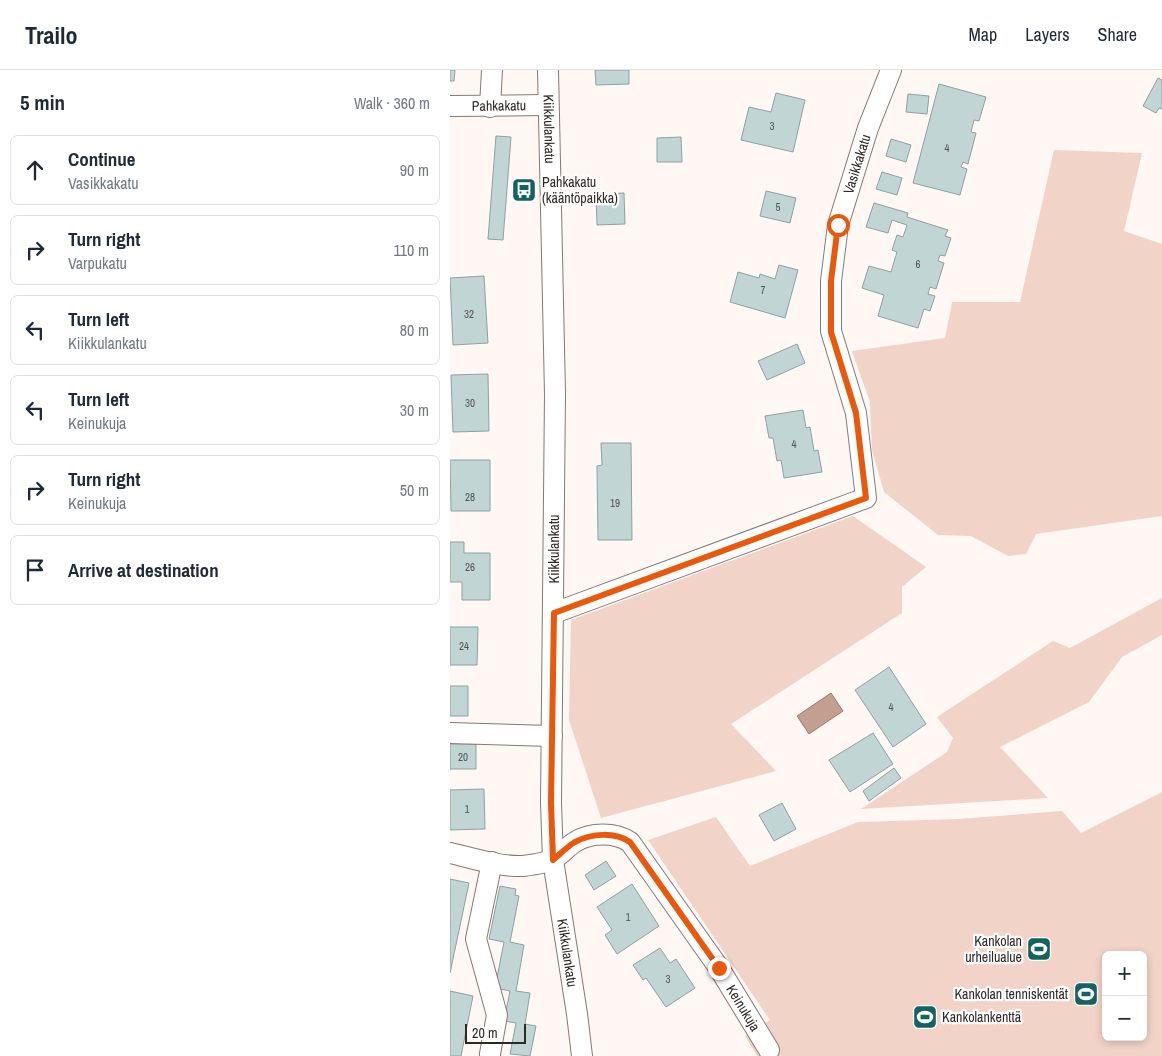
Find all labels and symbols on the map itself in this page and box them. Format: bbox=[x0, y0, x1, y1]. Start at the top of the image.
street label: Kiikkulankatu bbox=[540, 94, 559, 164]
street label: Pahkakatu bbox=[472, 96, 526, 115]
house number: 3 bbox=[769, 119, 775, 133]
street label: Vasikkakatu bbox=[839, 132, 875, 196]
house number: 4 bbox=[944, 141, 950, 155]
place label: Pahkakatu (kääntöpaikka) bbox=[542, 173, 618, 207]
bus stop icon: Pahkakatu (kääntöpaikka) bbox=[511, 177, 537, 203]
house number: 5 bbox=[775, 200, 781, 214]
route start bbox=[827, 214, 850, 237]
house number: 6 bbox=[915, 257, 921, 271]
house number: 7 bbox=[760, 283, 766, 297]
house number: 32 bbox=[464, 307, 474, 321]
house number: 30 bbox=[465, 396, 475, 410]
house number: 4 bbox=[791, 437, 797, 451]
house number: 28 bbox=[465, 490, 475, 504]
house number: 19 bbox=[610, 496, 620, 510]
street label: Kiikkulankatu bbox=[545, 515, 563, 583]
house number: 26 bbox=[465, 560, 475, 574]
house number: 24 bbox=[459, 639, 469, 653]
house number: 4 bbox=[888, 700, 894, 714]
house number: 20 bbox=[458, 750, 468, 764]
house number: 1 bbox=[464, 802, 470, 816]
house number: 1 bbox=[625, 910, 631, 924]
street label: Kiikkulankatu bbox=[553, 917, 582, 988]
place label: Kankolan urheilualue bbox=[965, 932, 1022, 966]
sports icon: Kankolan urheilualue bbox=[1026, 936, 1052, 962]
route end bbox=[708, 957, 731, 980]
house number: 3 bbox=[665, 972, 671, 986]
street label: Keinukuja bbox=[722, 981, 765, 1035]
sports icon: Kankolan tenniskentät bbox=[1073, 981, 1099, 1007]
place label: Kankolan tenniskentät bbox=[954, 985, 1068, 1003]
sports icon: Kankolankenttä bbox=[912, 1004, 938, 1030]
place label: Kankolankenttä bbox=[942, 1008, 1022, 1026]
scale bar bbox=[465, 1021, 526, 1044]

